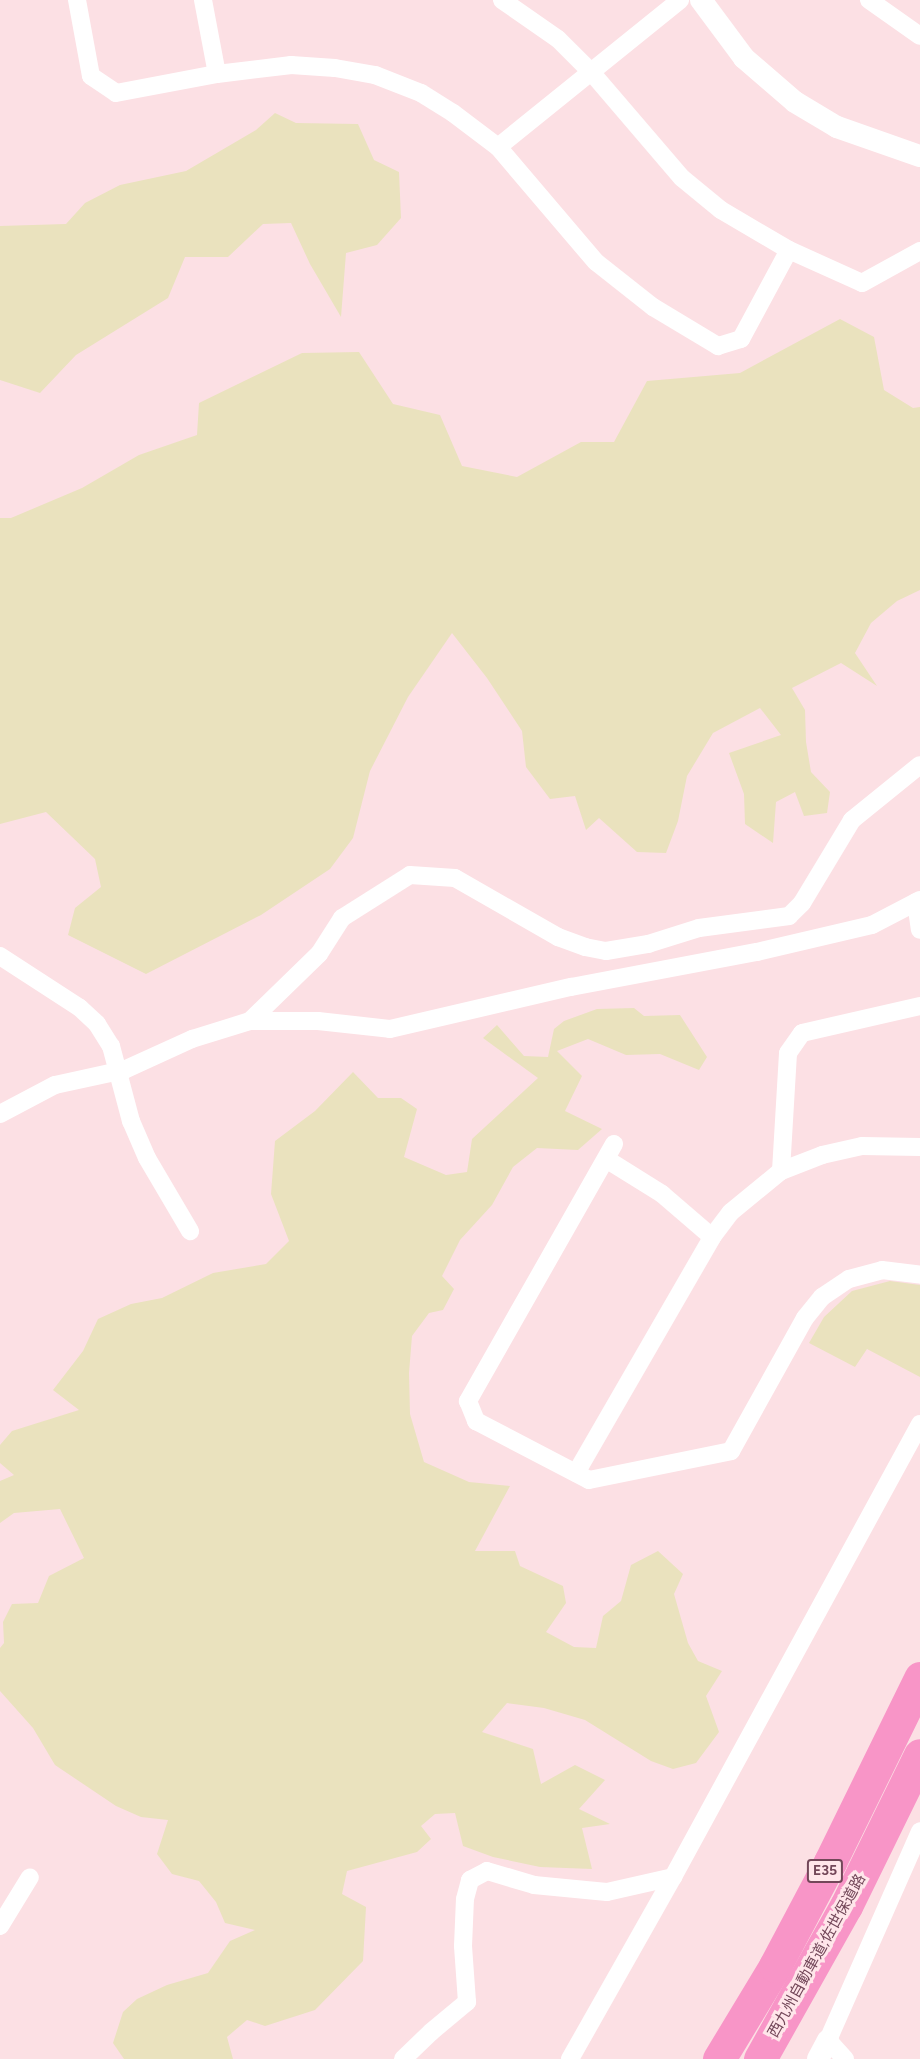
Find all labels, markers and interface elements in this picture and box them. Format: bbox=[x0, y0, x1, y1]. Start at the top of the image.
road number: E35 bbox=[806, 1860, 844, 1882]
street label: 西九州自動車道;佐世保道路 bbox=[765, 1871, 869, 2041]

